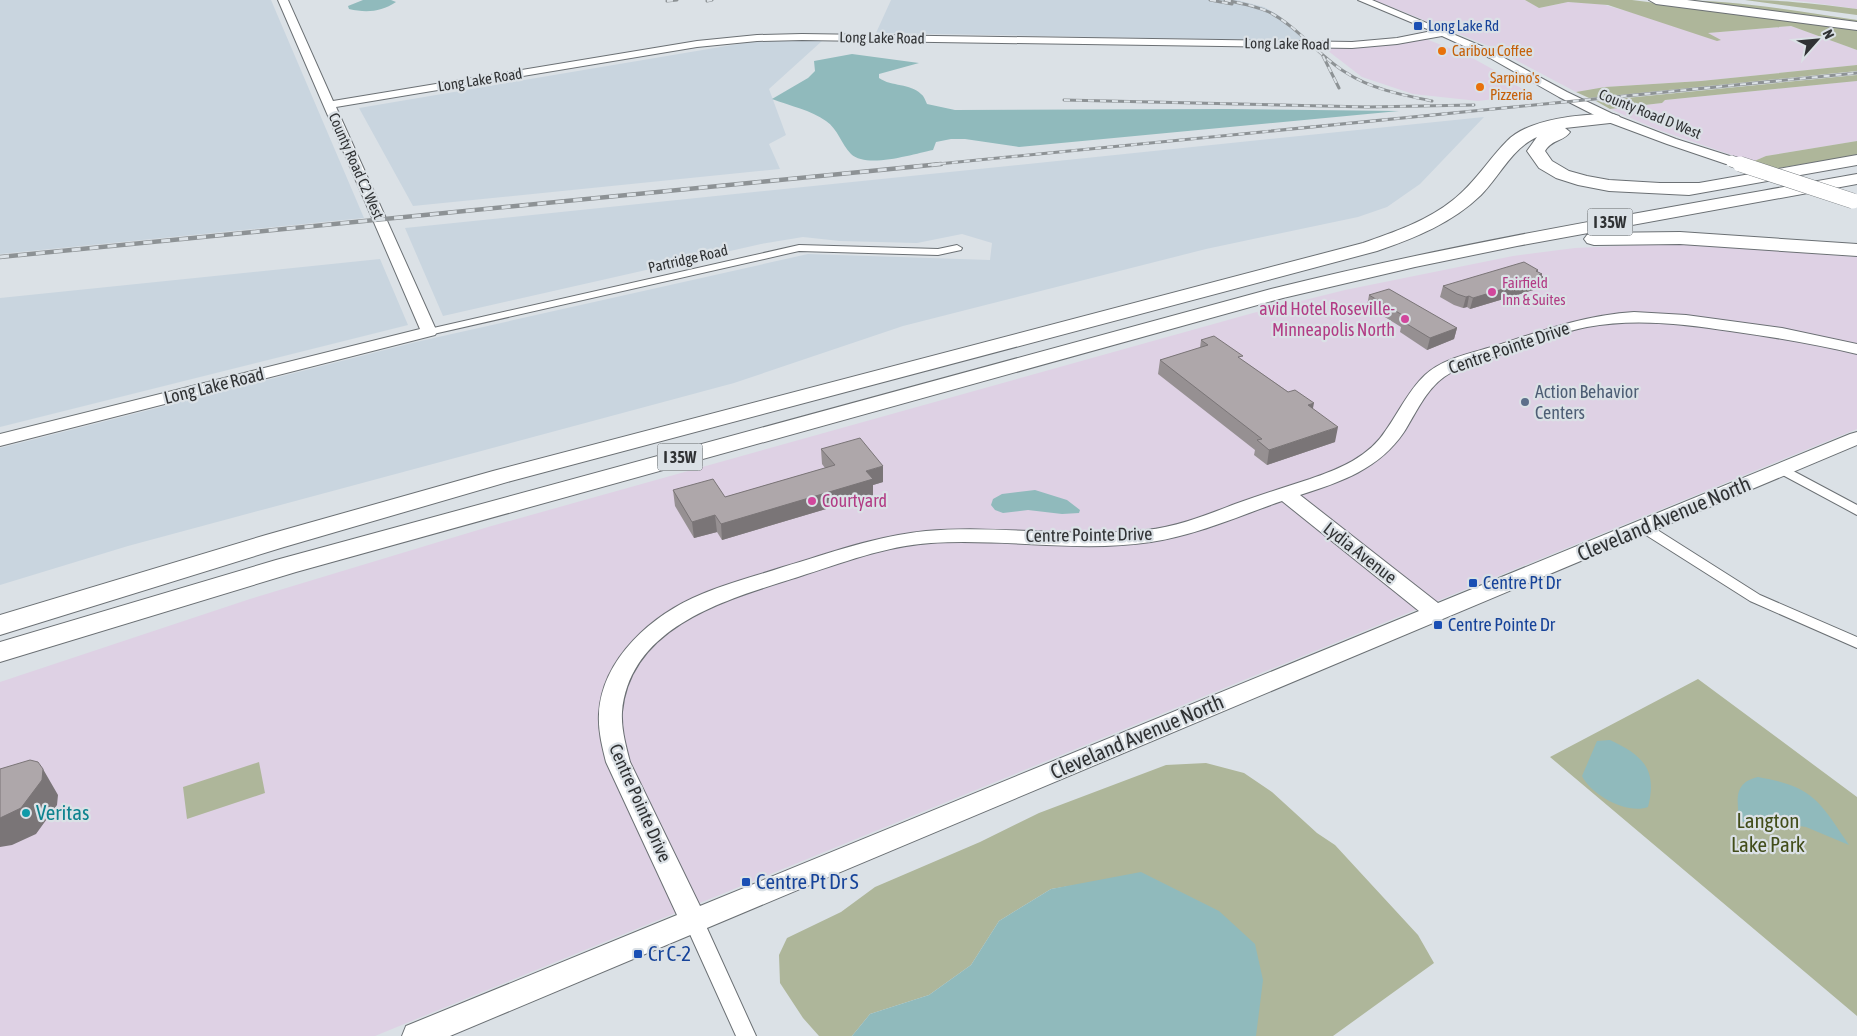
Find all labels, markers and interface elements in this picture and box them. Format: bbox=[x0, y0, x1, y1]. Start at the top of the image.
north arrow bbox=[1792, 15, 1842, 65]
place label: Long Lake Rd bbox=[1428, 17, 1499, 34]
marker: Long Lake Rd bbox=[1412, 20, 1424, 32]
text: N bbox=[1820, 27, 1838, 41]
street label: Long Lake Road bbox=[839, 28, 925, 47]
street label: Long Lake Road bbox=[1244, 34, 1330, 53]
place label: Caribou Coffee bbox=[1452, 42, 1533, 59]
marker: Caribou Coffee bbox=[1436, 45, 1448, 57]
street label: Long Lake Road bbox=[437, 64, 523, 95]
place label: Sarpino's Pizzeria bbox=[1490, 69, 1540, 103]
marker: Sarpino's Pizzeria bbox=[1474, 81, 1486, 93]
street label: County Road D West bbox=[1597, 85, 1704, 142]
street label: County Road C2 West bbox=[325, 110, 387, 221]
road number: I 35W bbox=[1588, 208, 1632, 236]
street label: Partridge Road bbox=[646, 241, 729, 276]
place label: Fairfield Inn & Suites bbox=[1502, 274, 1566, 308]
marker: Fairfield Inn & Suites bbox=[1486, 286, 1498, 298]
place label: avid Hotel Roseville- Minneapolis North bbox=[1259, 298, 1395, 340]
marker: avid Hotel Roseville- Minneapolis North bbox=[1399, 313, 1411, 325]
street label: Centre Pointe Drive bbox=[1446, 317, 1572, 378]
street label: Long Lake Road bbox=[162, 363, 266, 408]
place label: Action Behavior Centers bbox=[1535, 381, 1639, 423]
marker: Action Behavior Centers bbox=[1519, 396, 1531, 408]
road number: I 35W bbox=[658, 444, 702, 471]
street label: Cleveland Avenue North bbox=[1573, 471, 1754, 565]
place label: Courtyard bbox=[822, 490, 887, 511]
marker: Courtyard bbox=[806, 495, 818, 507]
street label: Lydia Avenue bbox=[1320, 518, 1401, 588]
street label: Centre Pointe Drive bbox=[1025, 523, 1153, 546]
place label: Centre Pt Dr bbox=[1483, 572, 1562, 593]
marker: Centre Pt Dr bbox=[1467, 577, 1479, 589]
place label: Centre Pointe Dr bbox=[1448, 614, 1556, 635]
marker: Centre Pointe Dr bbox=[1432, 619, 1444, 631]
street label: Cleveland Avenue North bbox=[1046, 689, 1227, 783]
street label: Centre Pointe Drive bbox=[605, 741, 676, 865]
place label: Veritas bbox=[36, 800, 89, 824]
marker: Veritas bbox=[20, 807, 32, 819]
park label: Langton Lake Park bbox=[1731, 808, 1805, 856]
place label: Centre Pt Dr S bbox=[756, 869, 859, 893]
marker: Centre Pt Dr S bbox=[740, 876, 752, 888]
place label: Cr C-2 bbox=[648, 941, 691, 965]
marker: Cr C-2 bbox=[632, 948, 644, 960]

